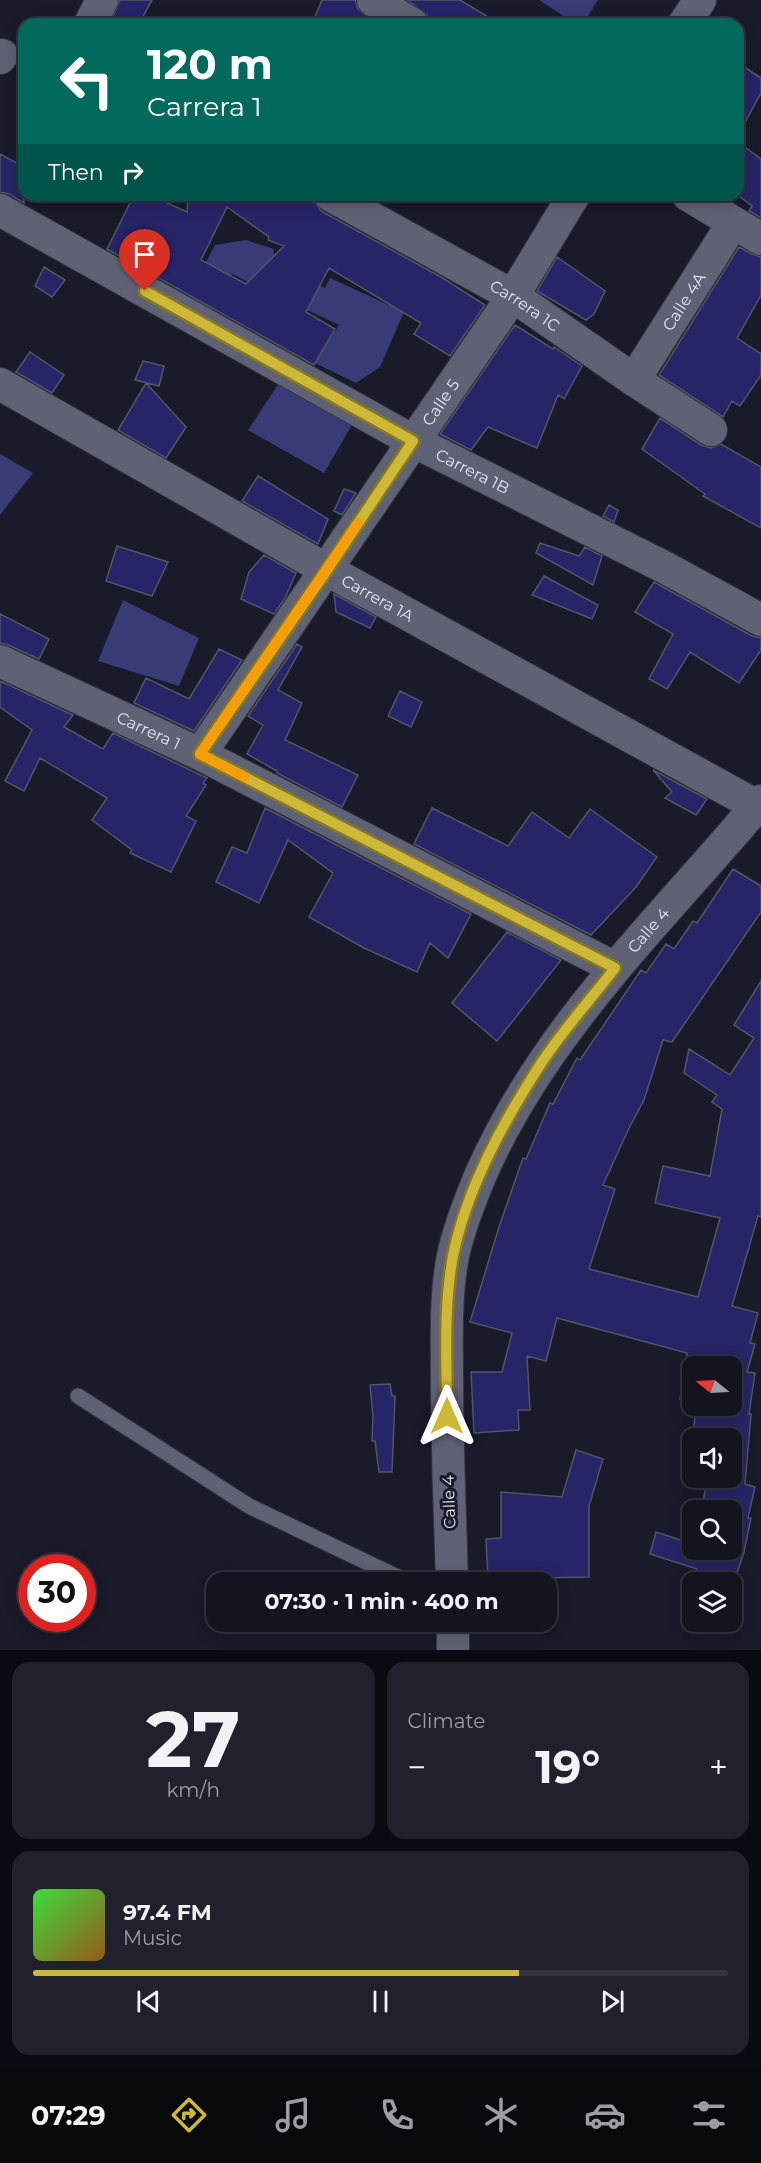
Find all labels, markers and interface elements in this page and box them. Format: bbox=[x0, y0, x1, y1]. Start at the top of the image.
text: 120 m bbox=[147, 38, 273, 90]
icon: left bbox=[48, 42, 126, 120]
text: Carrera 1 bbox=[147, 90, 262, 123]
icon: right bbox=[116, 156, 149, 189]
text: Then bbox=[48, 159, 104, 186]
pin bbox=[119, 229, 170, 291]
icon: arrive bbox=[128, 238, 161, 271]
street label: Calle 4A bbox=[658, 268, 709, 334]
street label: Carrera 1C bbox=[487, 276, 563, 335]
street label: Calle 5 bbox=[418, 375, 463, 429]
street label: Carrera 1B bbox=[433, 444, 513, 497]
street label: Carrera 1A bbox=[338, 570, 418, 626]
street label: Carrera 1 bbox=[114, 707, 184, 753]
street label: Calle 4 bbox=[623, 903, 673, 957]
north arrow bbox=[682, 1356, 742, 1416]
map controls bbox=[682, 1356, 742, 1632]
position arrow bbox=[415, 1384, 479, 1448]
button: sound bbox=[682, 1428, 742, 1488]
street label: Calle 4 bbox=[439, 1474, 459, 1529]
button: search bbox=[682, 1500, 742, 1560]
speed limit sign: 30 bbox=[18, 1554, 96, 1632]
button: layers bbox=[682, 1572, 742, 1632]
text: 07:30 · 1 min · 400 m bbox=[264, 1588, 499, 1615]
text: 27 bbox=[146, 1691, 240, 1787]
text: Climate bbox=[408, 1709, 485, 1733]
text: 19° bbox=[535, 1739, 600, 1794]
text: − bbox=[408, 1747, 426, 1787]
text: + bbox=[709, 1747, 728, 1787]
text: km/h bbox=[167, 1778, 220, 1802]
text: 97.4 FM bbox=[123, 1899, 212, 1926]
text: Music bbox=[123, 1926, 182, 1950]
icon: previous bbox=[132, 1985, 165, 2018]
icon: pause bbox=[364, 1985, 397, 2018]
icon: next bbox=[596, 1985, 629, 2018]
icon: directions bbox=[168, 2094, 210, 2136]
icon: music bbox=[272, 2094, 314, 2136]
icon: phone bbox=[376, 2094, 418, 2136]
icon: climate bbox=[480, 2094, 522, 2136]
icon: car bbox=[584, 2094, 626, 2136]
icon: filters bbox=[688, 2094, 730, 2136]
text: 07:29 bbox=[31, 2099, 106, 2132]

